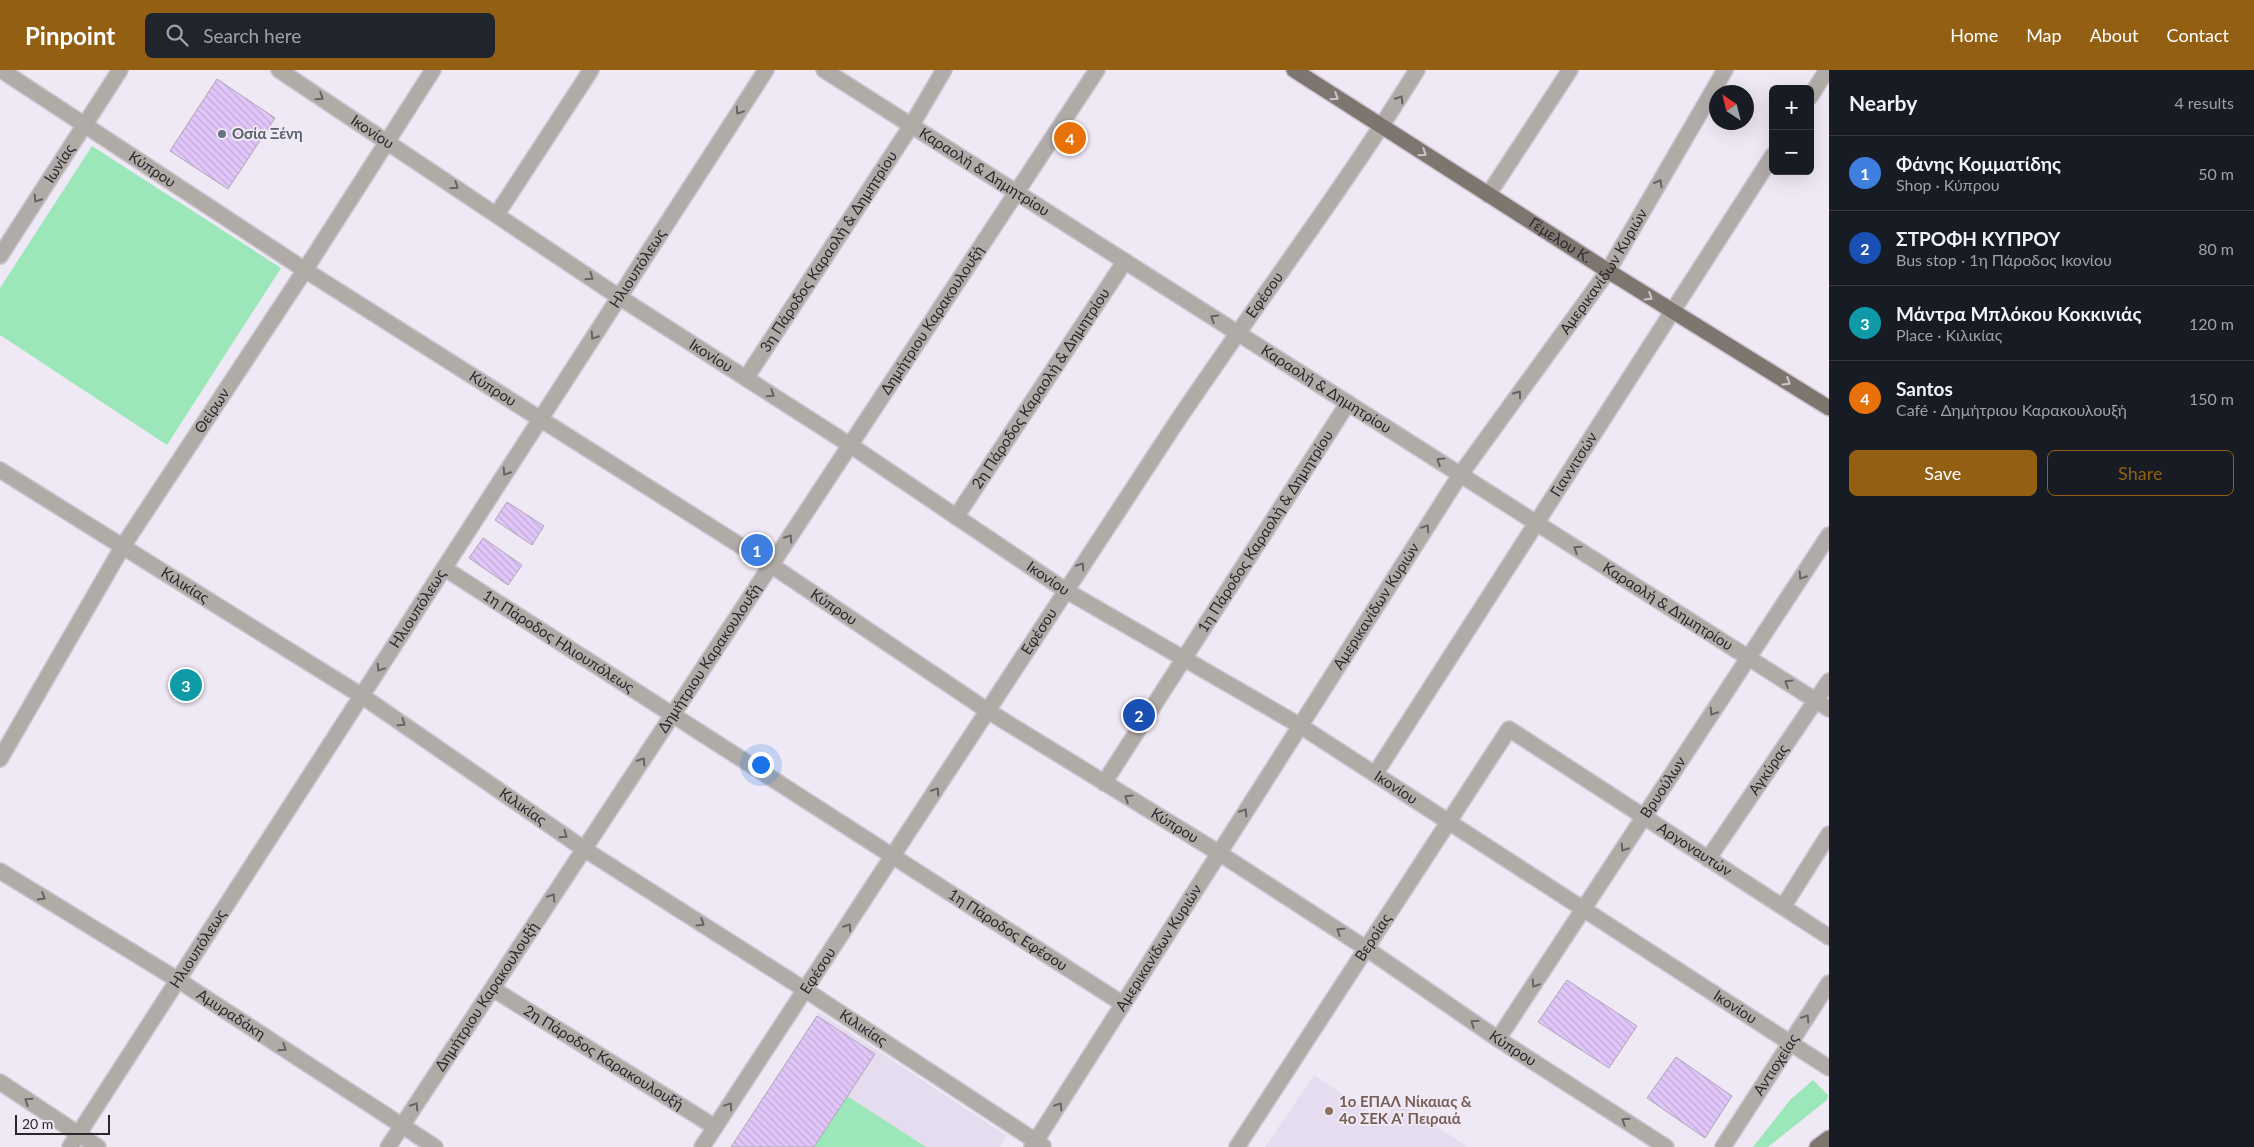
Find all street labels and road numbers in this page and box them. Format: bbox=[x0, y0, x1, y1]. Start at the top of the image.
street label: Ικονίου bbox=[348, 111, 398, 152]
street label: Καραολή & Δημητρίου bbox=[916, 123, 1053, 219]
street label: Ιωνίας bbox=[40, 140, 78, 186]
street label: Κύπρου bbox=[126, 147, 180, 191]
street label: 3η Πάροδος Καραολή & Δημητρίου bbox=[756, 147, 900, 355]
street label: Αμερικανίδων Κυριών bbox=[1555, 205, 1651, 337]
street label: Γέμελου Κ. bbox=[1526, 213, 1595, 266]
street label: Ηλιουπόλεως bbox=[605, 225, 669, 311]
street label: Δημήτριου Καρακουλουξή bbox=[876, 242, 987, 397]
street label: Εφέσου bbox=[1242, 268, 1286, 321]
street label: 2η Πάροδος Καραολή & Δημητρίου bbox=[967, 284, 1113, 492]
street label: Ικονίου bbox=[686, 335, 737, 376]
street label: Καραολή & Δημητρίου bbox=[1258, 340, 1395, 436]
street label: Κύπρου bbox=[466, 366, 520, 410]
street label: Θείρων bbox=[190, 384, 233, 436]
street label: 1η Πάροδος Καραολή & Δημητρίου bbox=[1193, 426, 1336, 635]
street label: Γιαννιτσών bbox=[1546, 428, 1601, 500]
street label: Αμερικανίδων Κυριών bbox=[1329, 539, 1423, 672]
street label: Ικονίου bbox=[1024, 557, 1074, 599]
street label: Καραολή & Δημητρίου bbox=[1600, 558, 1737, 654]
street label: Κιλικίας bbox=[158, 563, 213, 606]
street label: Ηλιουπόλεως bbox=[385, 565, 449, 651]
street label: Δημήτριου Καρακουλουξή bbox=[653, 580, 764, 736]
street label: Κύπρου bbox=[808, 584, 861, 628]
street label: 1η Πάροδος Ηλιουπόλεως bbox=[480, 585, 638, 696]
street label: Εφέσου bbox=[1017, 604, 1060, 658]
street label: Αγκύρας bbox=[1744, 740, 1792, 798]
street label: Βρυούλων bbox=[1636, 753, 1689, 821]
street label: Ικονίου bbox=[1371, 766, 1421, 807]
street label: Κιλικίας bbox=[496, 783, 550, 828]
street label: Κύπρου bbox=[1148, 803, 1202, 846]
street label: Αργοναυτών bbox=[1654, 818, 1736, 880]
street label: Αμερικανίδων Κυριών bbox=[1111, 881, 1205, 1014]
street label: 1η Πάροδος Εφέσου bbox=[945, 884, 1071, 974]
street label: Ηλιουπόλεως bbox=[165, 905, 229, 991]
street label: Βεροίας bbox=[1350, 910, 1395, 964]
street label: Δημήτριου Καρακουλουξή bbox=[431, 918, 542, 1074]
street label: Εφέσου bbox=[795, 944, 839, 997]
street label: Αμυραδάκη bbox=[194, 985, 269, 1042]
street label: Ικονίου bbox=[1711, 986, 1761, 1027]
street label: 2η Πάροδος Καρακουλουξή bbox=[521, 1000, 687, 1113]
street label: Κιλικίας bbox=[837, 1005, 891, 1049]
street label: Κύπρου bbox=[1486, 1026, 1540, 1069]
street label: Αντιοχείας bbox=[1749, 1030, 1802, 1098]

